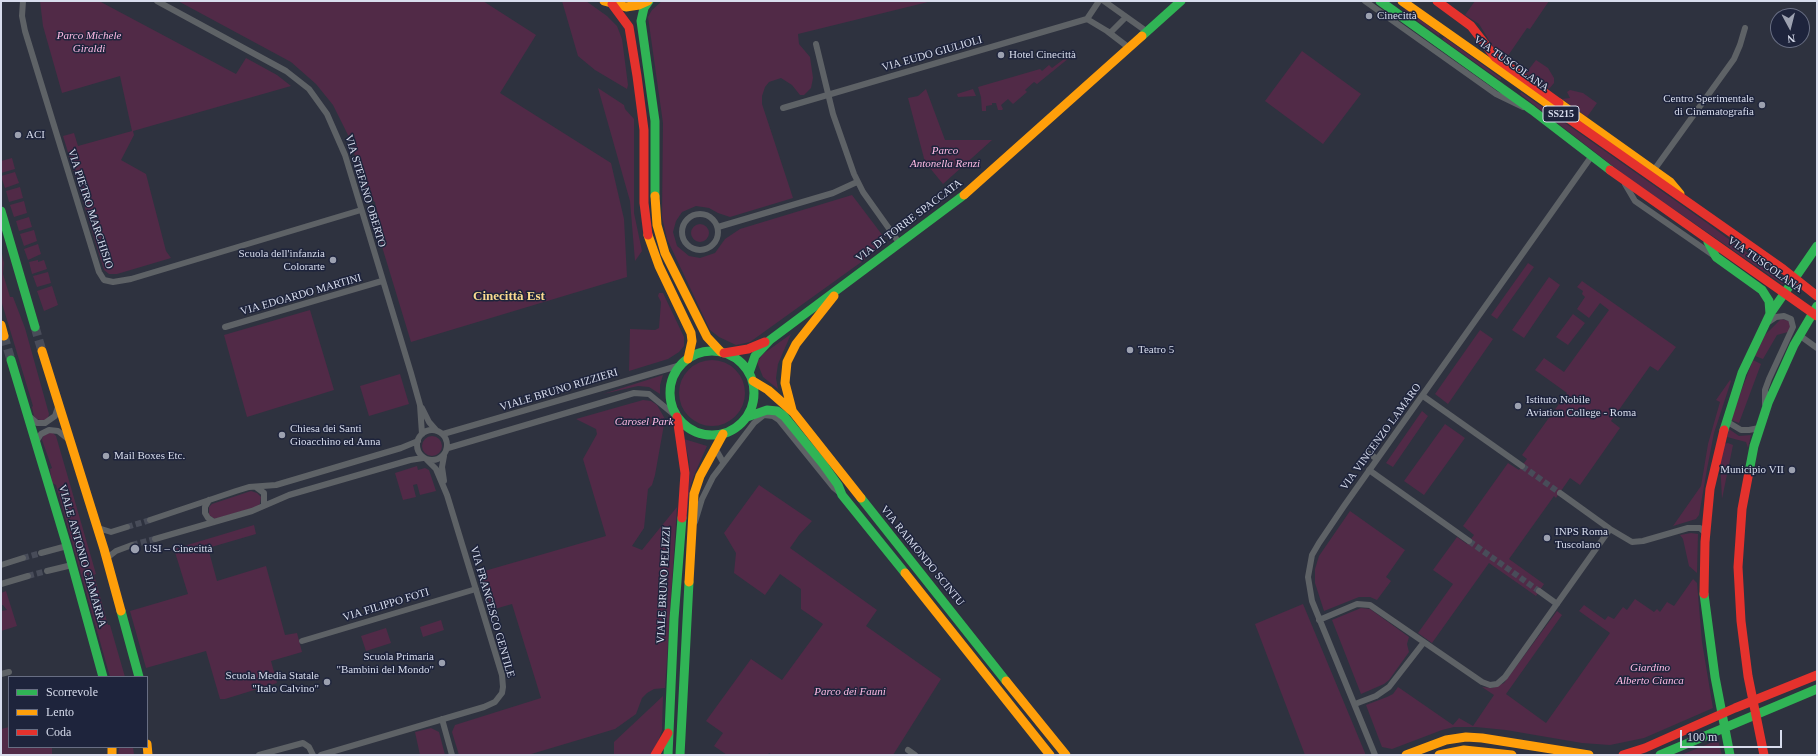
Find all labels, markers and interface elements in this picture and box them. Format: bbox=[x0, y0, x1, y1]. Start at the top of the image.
north arrow bbox=[1770, 8, 1810, 48]
place label: Cinecittà bbox=[1377, 9, 1417, 23]
marker: Cinecittà bbox=[1364, 11, 1374, 21]
park label: Parco Michele Giraldi bbox=[57, 29, 121, 55]
text: N bbox=[1787, 32, 1796, 45]
street label: VIA EUDO GIULIOLI bbox=[880, 33, 984, 75]
street label: VIA TUSCOLANA bbox=[1471, 33, 1551, 95]
place label: Hotel Cinecittà bbox=[1009, 48, 1076, 62]
marker: Hotel Cinecittà bbox=[996, 50, 1006, 60]
place label: Centro Sperimentale di Cinematografia bbox=[1663, 92, 1754, 118]
marker: Centro Sperimentale di Cinematografia bbox=[1757, 100, 1767, 110]
road number: SS215 bbox=[1543, 106, 1579, 122]
place label: ACI bbox=[26, 128, 45, 142]
marker: ACI bbox=[13, 130, 23, 140]
street label: VIA STEFANO OBERTO bbox=[342, 133, 388, 249]
park label: Parco Antonella Renzi bbox=[910, 144, 980, 170]
street label: VIA PIETRO MARCHISIO bbox=[64, 147, 116, 271]
street label: VIA DI TORRE SPACCATA bbox=[853, 177, 965, 265]
street label: VIA TUSCOLANA bbox=[1725, 234, 1805, 296]
place label: Scuola dell'infanzia Colorarte bbox=[238, 247, 325, 273]
marker: Scuola dell'infanzia Colorarte bbox=[328, 255, 338, 265]
street label: VIA EDOARDO MARTINI bbox=[239, 271, 363, 319]
district label: Cinecittà Est bbox=[473, 289, 545, 305]
place label: Teatro 5 bbox=[1138, 343, 1174, 357]
marker: Teatro 5 bbox=[1125, 345, 1135, 355]
street label: VIALE BRUNO RIZZIERI bbox=[498, 366, 620, 414]
street label: VIA VINCENZO LAMARO bbox=[1338, 381, 1424, 493]
place label: Istituto Nobile Aviation College - Roma bbox=[1526, 393, 1636, 419]
marker: Istituto Nobile Aviation College - Roma bbox=[1513, 401, 1523, 411]
park label: Carosel Park bbox=[615, 415, 673, 429]
place label: Chiesa dei Santi Gioacchino ed Anna bbox=[290, 422, 380, 448]
marker: Chiesa dei Santi Gioacchino ed Anna bbox=[277, 430, 287, 440]
place label: Mail Boxes Etc. bbox=[114, 449, 185, 463]
marker: Mail Boxes Etc. bbox=[101, 451, 111, 461]
place label: Municipio VII bbox=[1720, 463, 1784, 477]
marker: Municipio VII bbox=[1787, 465, 1797, 475]
street label: VIALE ANTONIO CIAMARRA bbox=[55, 483, 109, 629]
street label: VIA RAIMONDO SCINTU bbox=[877, 503, 967, 609]
place label: INPS Roma Tuscolano bbox=[1555, 525, 1608, 551]
street label: VIALE BRUNO PELIZZI bbox=[654, 526, 674, 644]
marker: INPS Roma Tuscolano bbox=[1542, 533, 1552, 543]
place label: USI – Cinecittà bbox=[144, 542, 212, 556]
marker: USI – Cinecittà bbox=[129, 543, 141, 555]
street label: VIA FRANCESCO GENTILE bbox=[467, 545, 517, 679]
street label: VIA FILIPPO FOTI bbox=[341, 586, 431, 624]
place label: Scuola Primaria "Bambini del Mondo" bbox=[336, 650, 434, 676]
marker: Scuola Primaria "Bambini del Mondo" bbox=[437, 658, 447, 668]
park label: Giardino Alberto Cianca bbox=[1616, 661, 1684, 687]
place label: Scuola Media Statale "Italo Calvino" bbox=[226, 669, 319, 695]
legend bbox=[8, 676, 148, 748]
marker: Scuola Media Statale "Italo Calvino" bbox=[322, 677, 332, 687]
text: Scorrevole bbox=[46, 685, 98, 699]
park label: Parco dei Fauni bbox=[814, 685, 886, 699]
text: Lento bbox=[46, 705, 74, 719]
scale bar bbox=[1682, 722, 1784, 748]
text: Coda bbox=[46, 725, 71, 739]
text: 100 m bbox=[1687, 730, 1717, 744]

